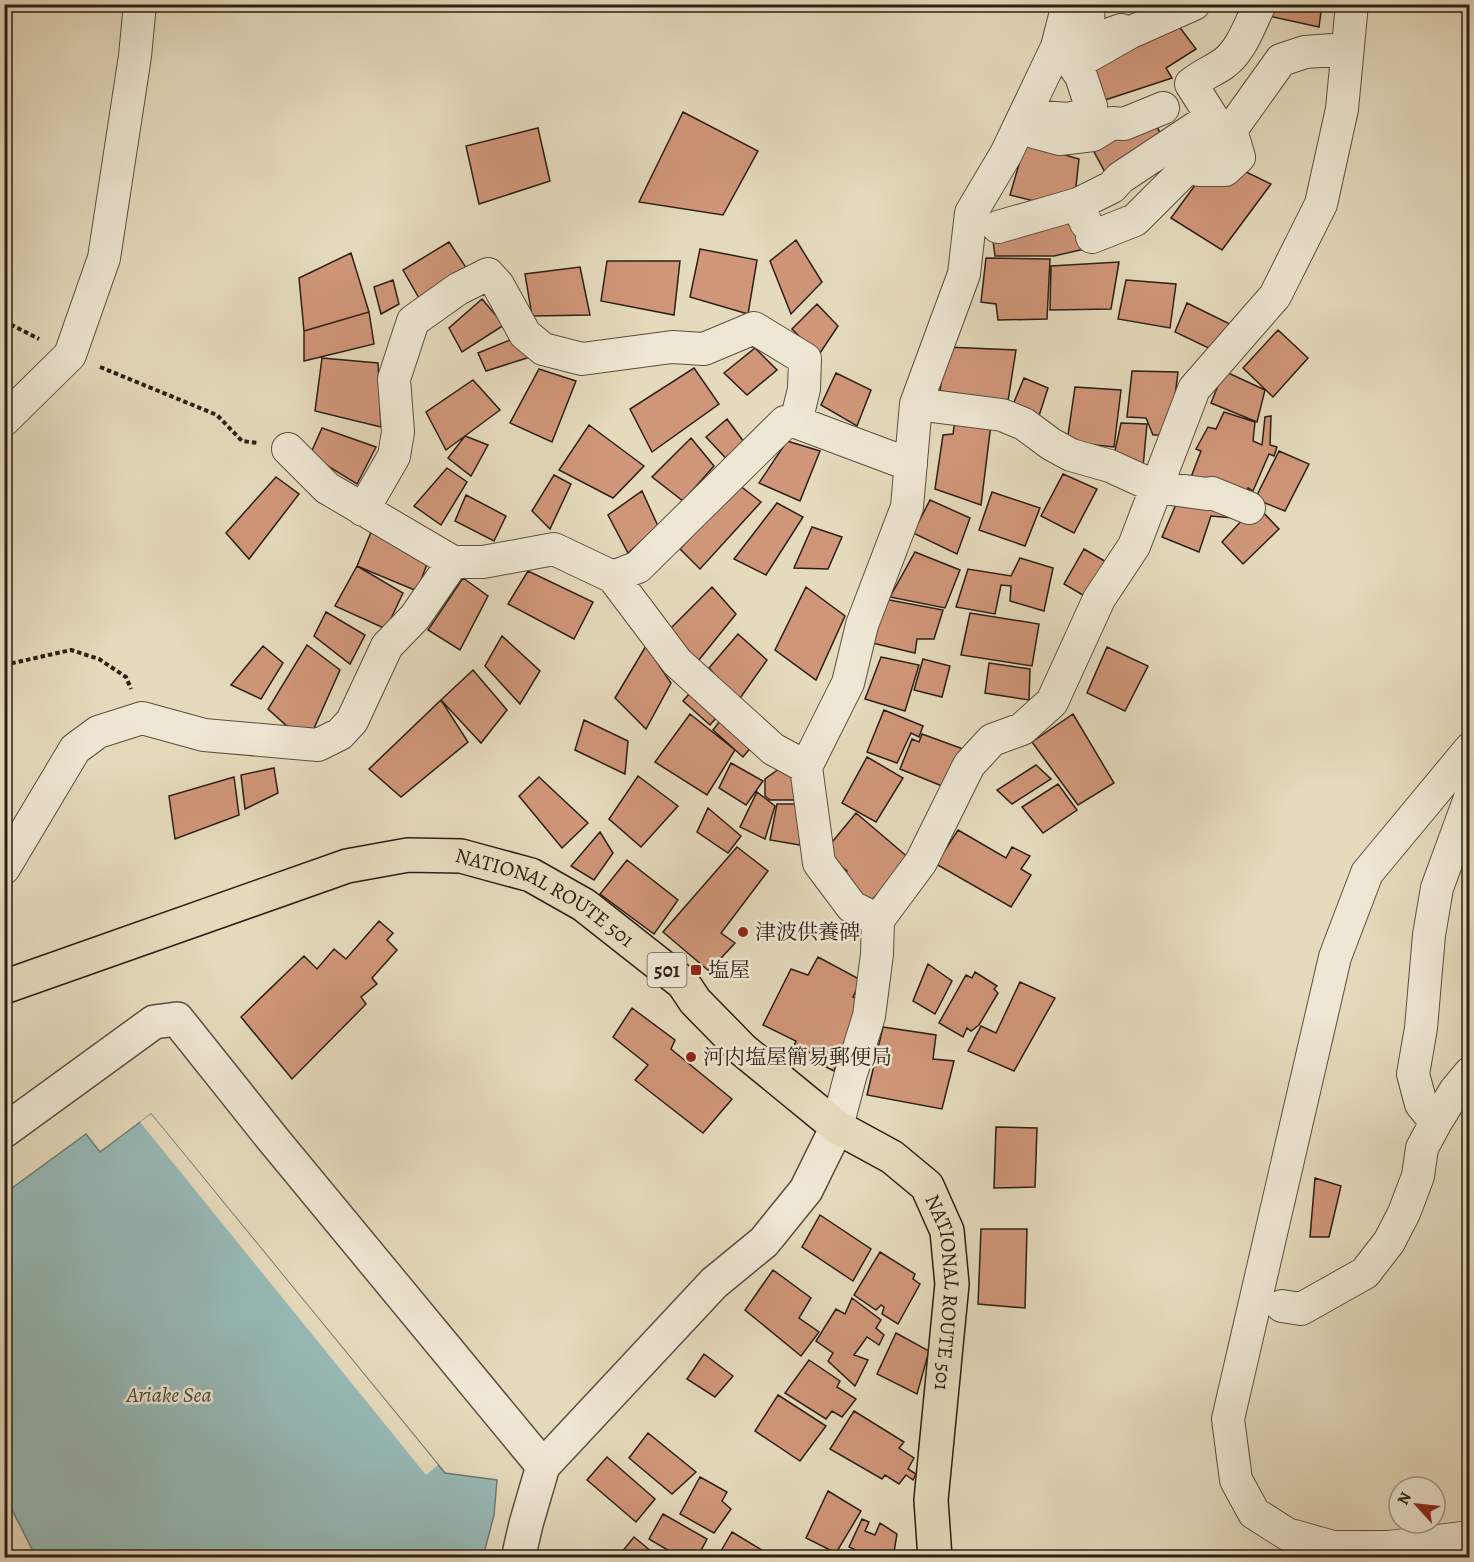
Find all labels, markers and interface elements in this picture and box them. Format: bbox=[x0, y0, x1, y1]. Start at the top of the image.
street label: NATIONAL ROUTE 501 bbox=[452, 841, 640, 953]
place label: 津波供養碑 bbox=[755, 918, 860, 946]
marker: 津波供養碑 bbox=[736, 925, 750, 939]
road number: 501 bbox=[648, 953, 686, 987]
place label: 塩屋 bbox=[708, 956, 750, 984]
marker: 塩屋 bbox=[689, 963, 703, 977]
place label: 河内塩屋簡易郵便局 bbox=[703, 1043, 892, 1071]
marker: 河内塩屋簡易郵便局 bbox=[684, 1050, 698, 1064]
street label: NATIONAL ROUTE 501 bbox=[918, 1190, 966, 1392]
water label: Ariake Sea bbox=[125, 1380, 212, 1410]
north arrow bbox=[1387, 1475, 1447, 1535]
text: N bbox=[1392, 1488, 1417, 1509]

